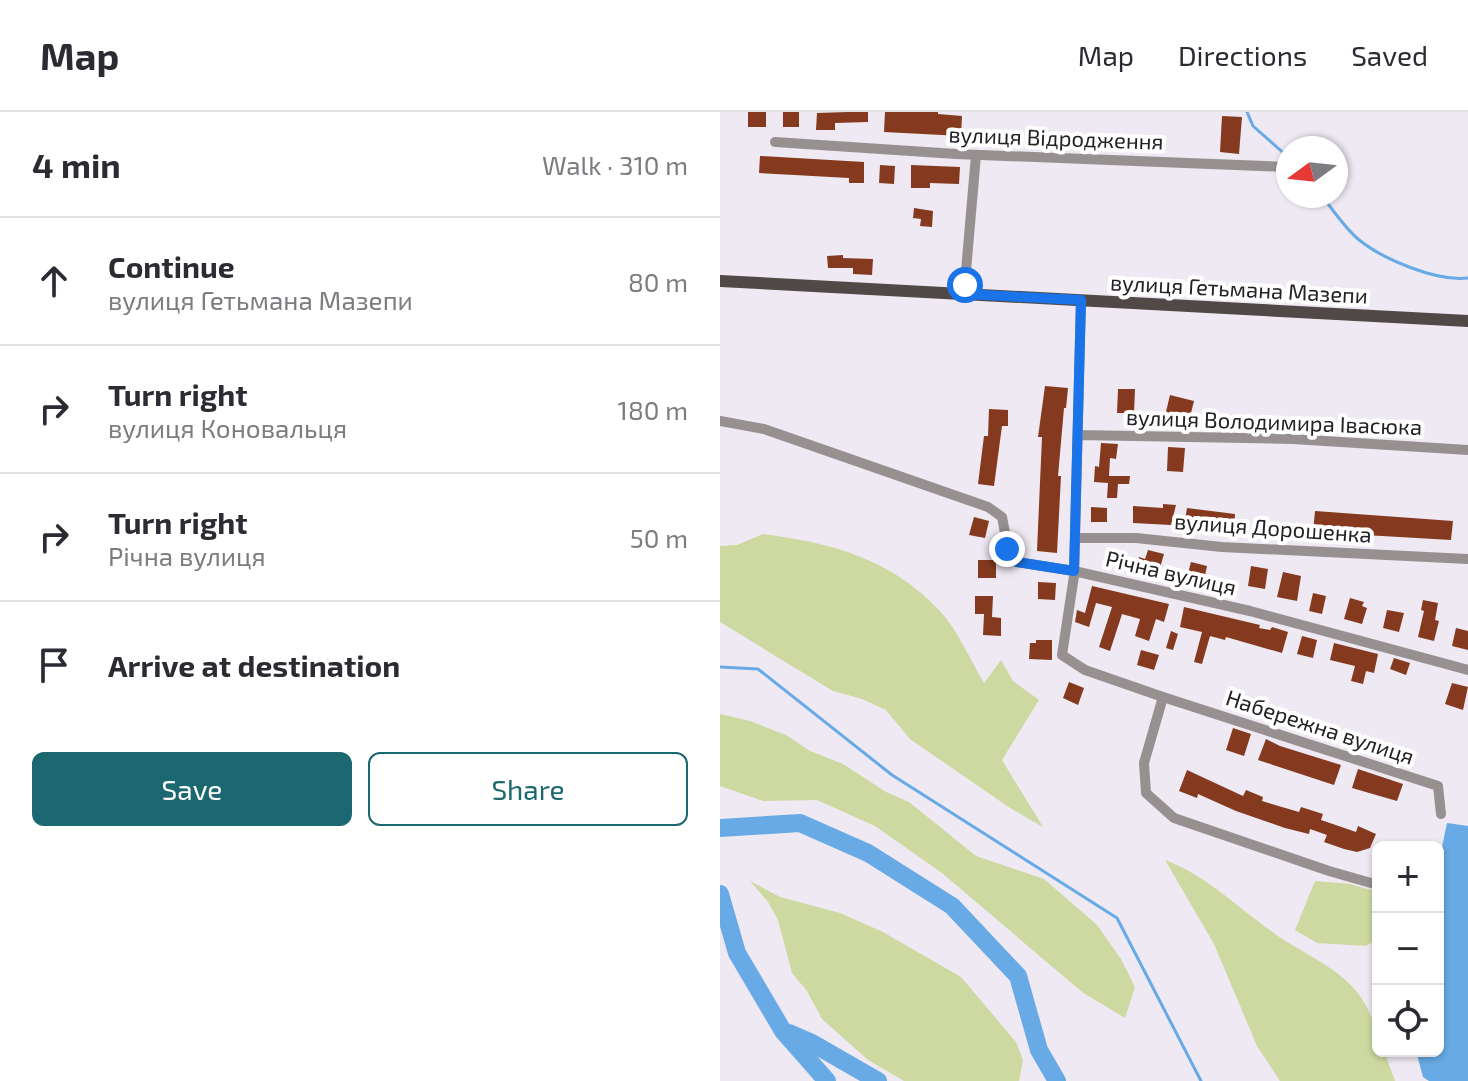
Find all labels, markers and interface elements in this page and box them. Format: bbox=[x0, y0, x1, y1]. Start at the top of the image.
text: Map bbox=[40, 32, 119, 78]
text: Map bbox=[1078, 38, 1134, 72]
text: Directions bbox=[1178, 38, 1307, 72]
text: Saved bbox=[1351, 38, 1428, 72]
street label: вулиця Відродження bbox=[948, 120, 1164, 155]
north arrow bbox=[1276, 136, 1348, 208]
text: 4 min bbox=[32, 144, 121, 185]
text: Walk · 310 m bbox=[542, 149, 688, 180]
text: Continue bbox=[108, 248, 235, 284]
icon: ahead bbox=[32, 259, 76, 303]
text: 80 m bbox=[628, 266, 688, 297]
route start bbox=[947, 267, 983, 303]
street label: вулиця Гетьмана Мазепи bbox=[1110, 268, 1369, 309]
text: вулиця Гетьмана Мазепи bbox=[108, 284, 413, 315]
text: Turn right bbox=[108, 376, 248, 412]
icon: right bbox=[32, 387, 76, 431]
text: 180 m bbox=[618, 394, 688, 425]
street label: вулиця Володимира Івасюка bbox=[1125, 403, 1423, 440]
text: вулиця Коновальця bbox=[108, 412, 347, 443]
text: Turn right bbox=[108, 504, 248, 540]
street label: вулиця Дорошенка bbox=[1173, 507, 1373, 548]
icon: right bbox=[32, 515, 76, 559]
text: 50 m bbox=[630, 522, 688, 553]
route end bbox=[989, 531, 1025, 567]
text: Річна вулиця bbox=[108, 540, 266, 571]
street label: Річна вулиця bbox=[1103, 544, 1239, 601]
icon: arrive bbox=[32, 643, 76, 687]
text: Arrive at destination bbox=[108, 647, 400, 683]
street label: Набережна вулиця bbox=[1223, 683, 1418, 770]
button: Save bbox=[32, 752, 352, 826]
button: Share bbox=[368, 752, 688, 826]
map controls bbox=[1372, 841, 1444, 1057]
button: + bbox=[1372, 841, 1444, 913]
button: − bbox=[1372, 913, 1444, 985]
button: locate bbox=[1372, 985, 1444, 1057]

